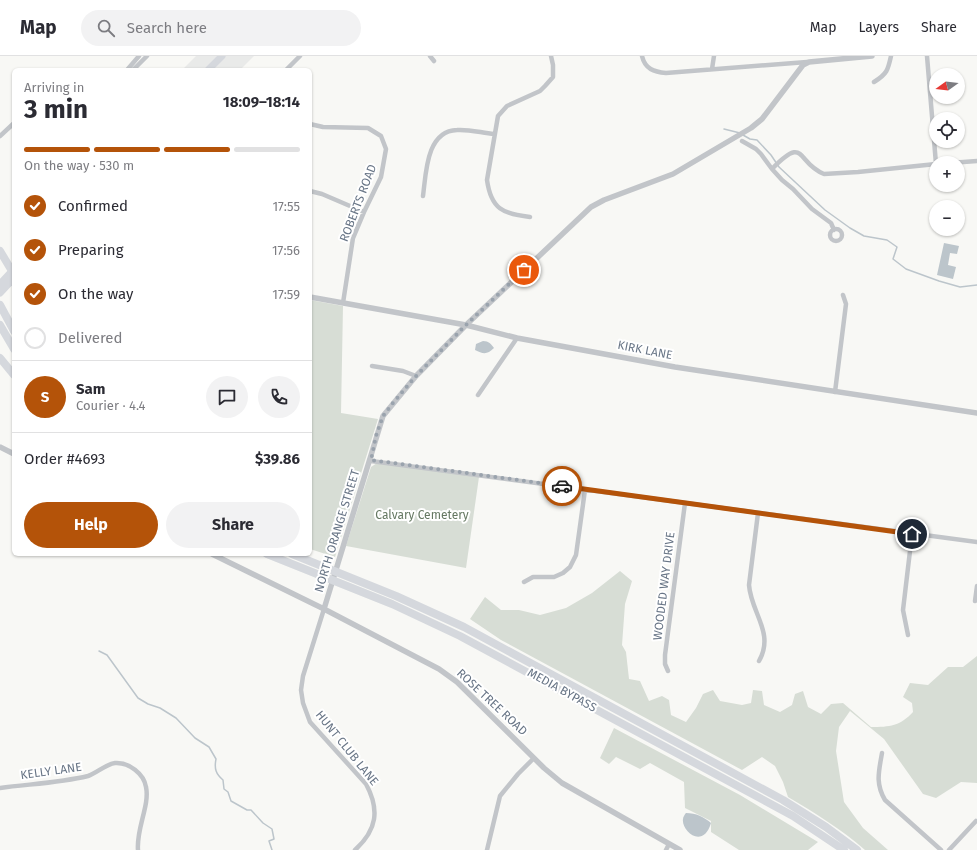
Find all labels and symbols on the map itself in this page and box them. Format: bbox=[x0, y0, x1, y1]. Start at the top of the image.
north arrow bbox=[929, 68, 965, 104]
street label: ROBERTS ROAD bbox=[337, 162, 379, 244]
pin bbox=[507, 253, 541, 287]
street label: KIRK LANE bbox=[616, 338, 674, 362]
courier bbox=[542, 466, 582, 506]
street label: NORTH ORANGE STREET bbox=[312, 467, 363, 594]
park label: Calvary Cemetery bbox=[375, 508, 469, 522]
pin bbox=[895, 517, 929, 551]
street label: WOODED WAY DRIVE bbox=[650, 531, 678, 641]
street label: MEDIA BYPASS bbox=[525, 665, 599, 715]
street label: ROSE TREE ROAD bbox=[454, 666, 530, 738]
street label: HUNT CLUB LANE bbox=[313, 708, 381, 788]
street label: KELLY LANE bbox=[20, 760, 82, 782]

